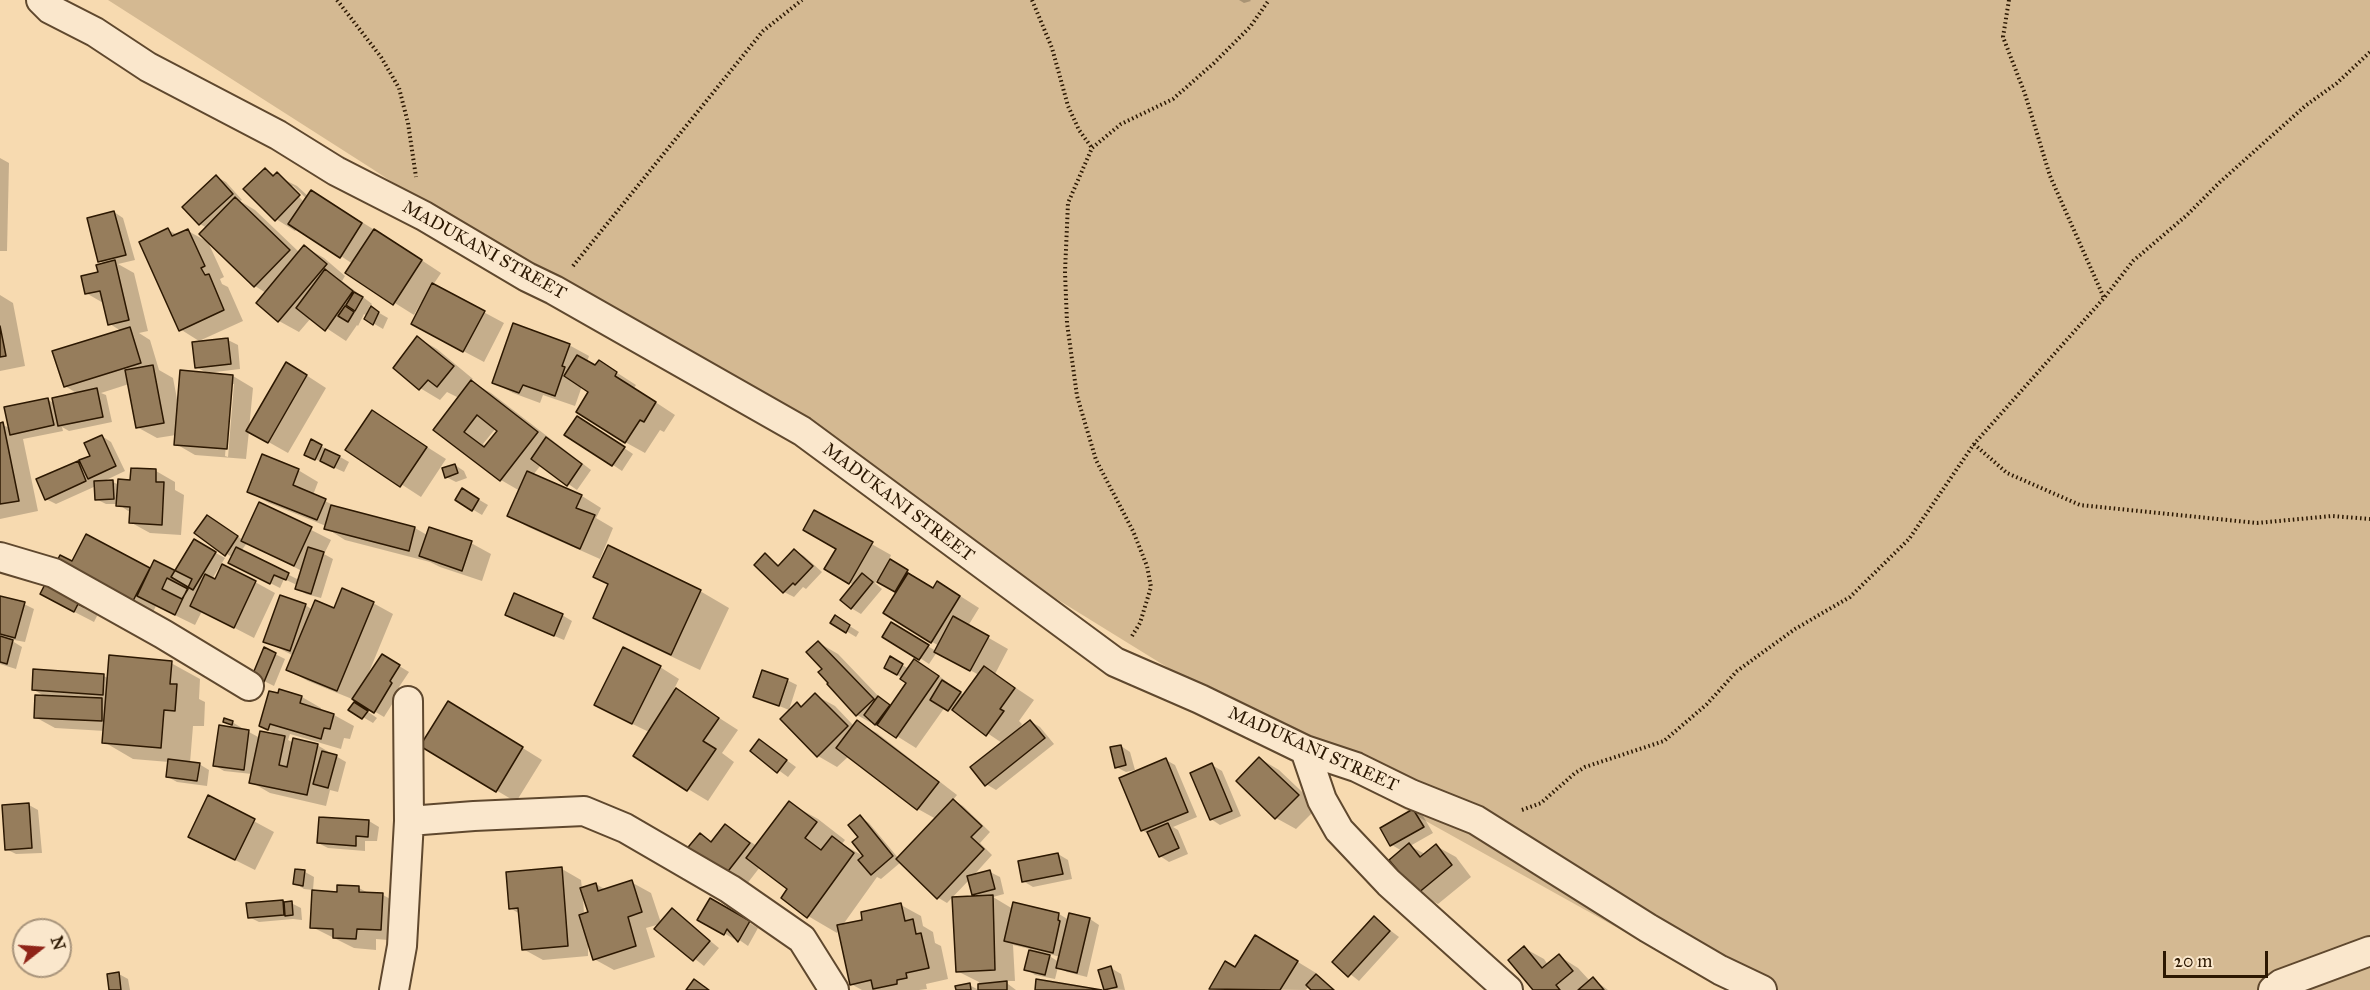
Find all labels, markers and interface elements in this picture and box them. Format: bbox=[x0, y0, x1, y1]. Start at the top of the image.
street label: MADUKANI STREET bbox=[398, 197, 570, 305]
street label: MADUKANI STREET bbox=[818, 439, 978, 567]
street label: MADUKANI STREET bbox=[1224, 703, 1402, 797]
north arrow bbox=[12, 918, 72, 978]
text: N bbox=[47, 934, 69, 952]
scale bar bbox=[2166, 939, 2271, 977]
text: 20 m bbox=[2174, 950, 2212, 972]

